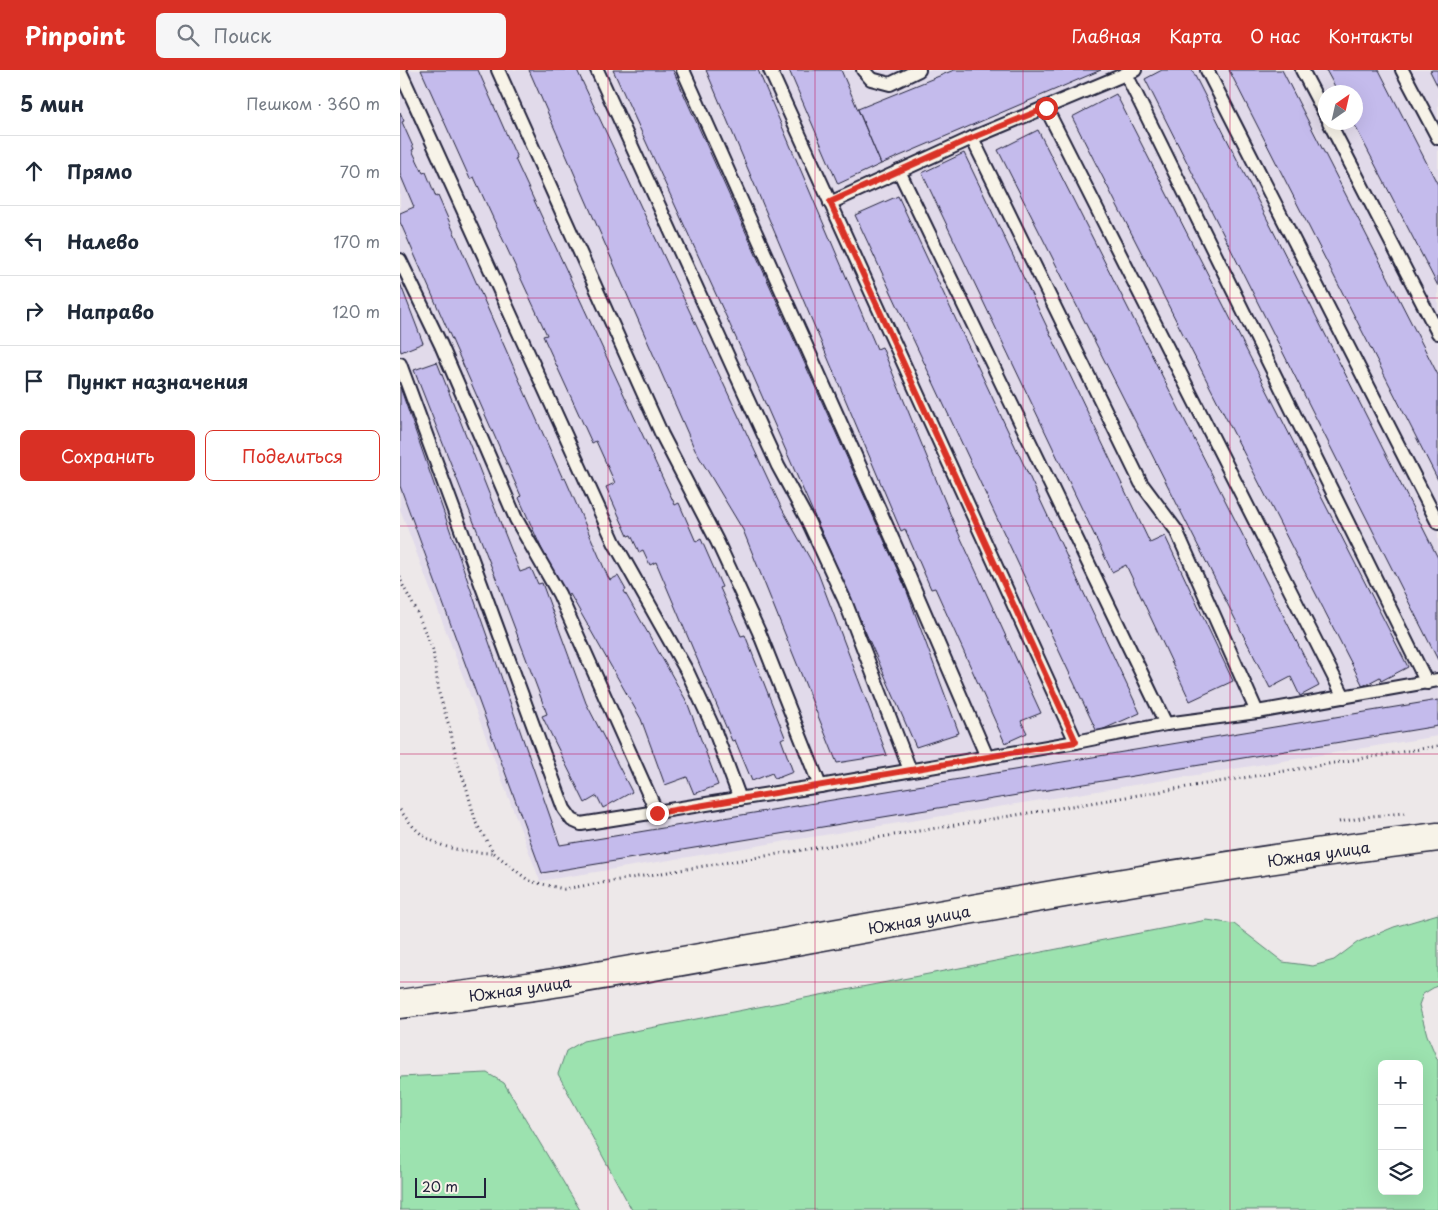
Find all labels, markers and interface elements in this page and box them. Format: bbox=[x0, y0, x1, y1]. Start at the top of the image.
search box bbox=[156, 13, 506, 58]
text: Pinpoint bbox=[25, 17, 126, 53]
icon: search bbox=[174, 21, 202, 49]
text: Поиск bbox=[214, 21, 271, 49]
text: Главная bbox=[1072, 22, 1141, 49]
text: Карта bbox=[1169, 22, 1222, 49]
text: О нас bbox=[1250, 22, 1300, 49]
text: Контакты bbox=[1328, 22, 1413, 49]
north arrow bbox=[1318, 85, 1363, 130]
text: 5 мин bbox=[20, 87, 84, 119]
text: Пешком · 360 m bbox=[246, 91, 380, 115]
route start bbox=[1035, 97, 1058, 120]
icon: ahead bbox=[20, 157, 48, 185]
text: Прямо bbox=[67, 157, 132, 185]
text: 70 m bbox=[340, 159, 380, 183]
icon: left bbox=[20, 227, 48, 255]
text: Налево bbox=[67, 227, 139, 255]
text: 170 m bbox=[334, 229, 380, 253]
icon: right bbox=[20, 297, 48, 325]
text: Направо bbox=[67, 297, 154, 325]
text: 120 m bbox=[333, 299, 380, 323]
icon: arrive bbox=[20, 367, 48, 395]
text: Пункт назначения bbox=[67, 367, 248, 395]
button: Сохранить bbox=[20, 430, 195, 481]
button: Поделиться bbox=[205, 430, 380, 481]
route end bbox=[646, 802, 669, 825]
street label: Южная улица bbox=[1266, 834, 1372, 871]
street label: Южная улица bbox=[866, 898, 972, 939]
street label: Южная улица bbox=[467, 969, 573, 1006]
map controls bbox=[1378, 1060, 1423, 1195]
button: + bbox=[1378, 1060, 1423, 1105]
button: − bbox=[1378, 1105, 1423, 1150]
button: layers bbox=[1378, 1150, 1423, 1195]
scale bar bbox=[415, 1175, 486, 1198]
text: 20 m bbox=[422, 1176, 458, 1197]

